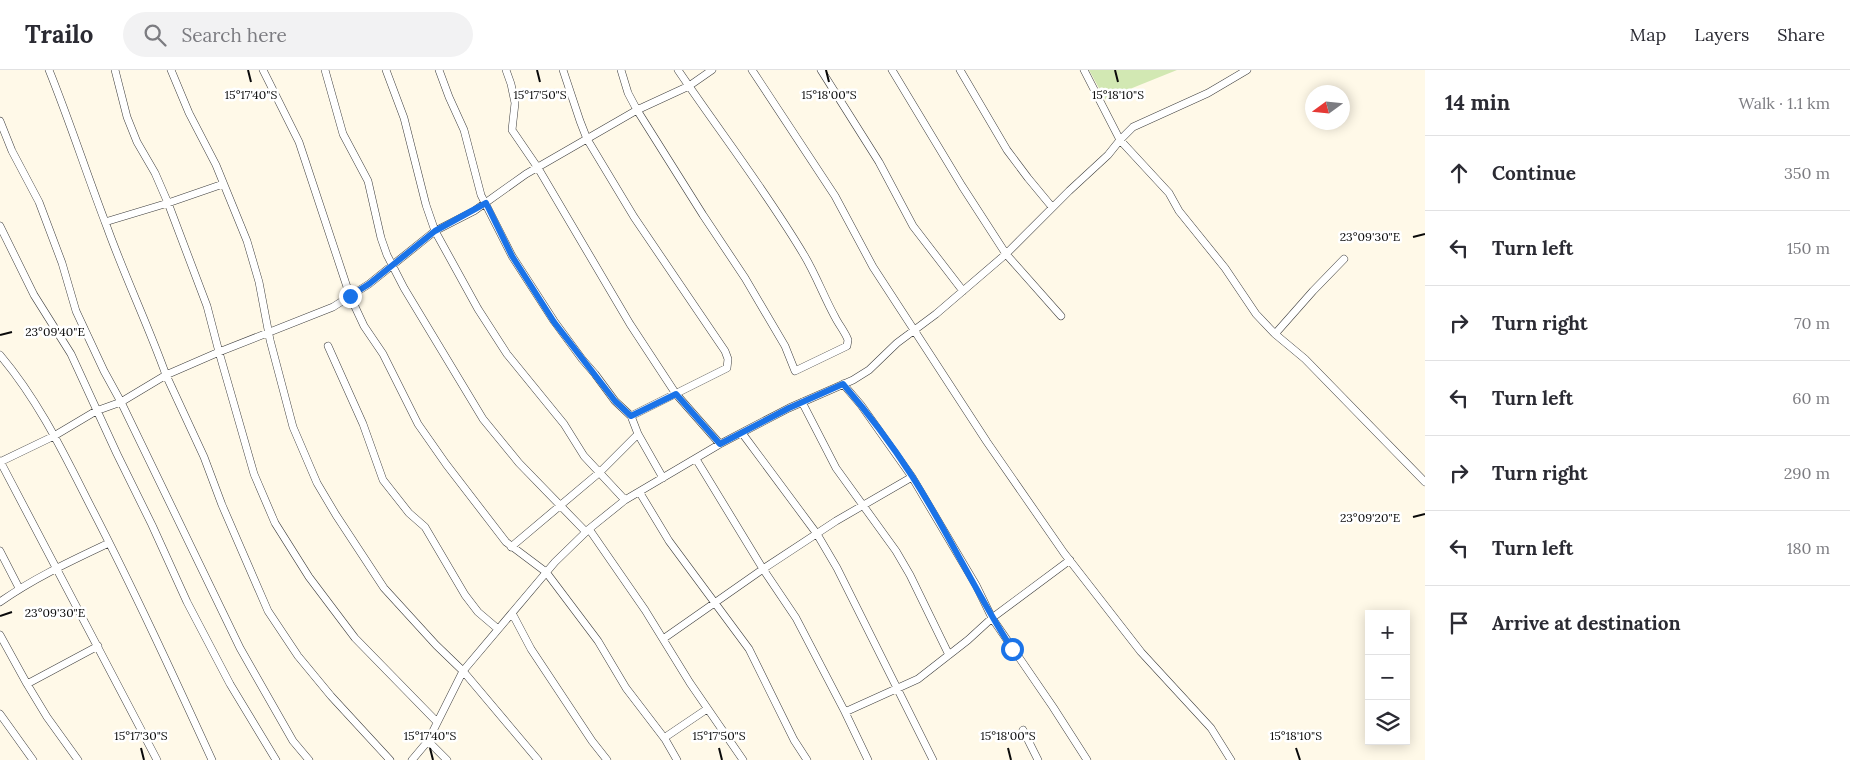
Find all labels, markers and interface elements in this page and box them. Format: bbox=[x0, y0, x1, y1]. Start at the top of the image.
search box bbox=[123, 12, 473, 57]
text: Trailo bbox=[25, 19, 93, 50]
icon: search bbox=[141, 21, 169, 49]
text: Search here bbox=[181, 23, 287, 47]
text: Map bbox=[1630, 23, 1666, 46]
text: Layers bbox=[1694, 23, 1749, 46]
text: Share bbox=[1777, 23, 1825, 46]
north arrow bbox=[1305, 85, 1350, 130]
text: 15°17'40"S bbox=[225, 87, 277, 102]
text: 15°17'50"S bbox=[513, 87, 567, 102]
text: 15°18'00"S bbox=[801, 87, 857, 102]
text: 15°18'10"S bbox=[1092, 87, 1144, 102]
text: 14 min bbox=[1445, 89, 1510, 116]
text: Walk · 1.1 km bbox=[1738, 93, 1830, 113]
icon: ahead bbox=[1445, 159, 1473, 187]
text: Continue bbox=[1492, 161, 1576, 185]
text: 350 m bbox=[1784, 163, 1830, 183]
text: 23°09'30"E bbox=[1340, 229, 1400, 244]
icon: left bbox=[1445, 234, 1473, 262]
text: Turn left bbox=[1492, 236, 1573, 260]
text: 150 m bbox=[1787, 238, 1830, 258]
route end bbox=[339, 285, 362, 308]
icon: right bbox=[1445, 309, 1473, 337]
text: Turn right bbox=[1492, 311, 1588, 335]
text: 70 m bbox=[1794, 313, 1830, 333]
text: 23°09'40"E bbox=[25, 324, 85, 339]
icon: left bbox=[1445, 384, 1473, 412]
text: Turn left bbox=[1492, 386, 1573, 410]
text: 60 m bbox=[1792, 388, 1830, 408]
icon: right bbox=[1445, 459, 1473, 487]
text: Turn right bbox=[1492, 461, 1588, 485]
text: 290 m bbox=[1784, 463, 1830, 483]
text: 23°09'20"E bbox=[1340, 510, 1400, 525]
icon: left bbox=[1445, 534, 1473, 562]
text: Turn left bbox=[1492, 536, 1573, 560]
text: 180 m bbox=[1787, 538, 1830, 558]
text: 23°09'30"E bbox=[25, 605, 85, 620]
icon: arrive bbox=[1445, 609, 1473, 637]
map controls bbox=[1365, 610, 1410, 745]
button: + bbox=[1365, 610, 1410, 655]
text: Arrive at destination bbox=[1492, 611, 1681, 635]
route start bbox=[1001, 638, 1024, 661]
button: − bbox=[1365, 655, 1410, 700]
button: layers bbox=[1365, 700, 1410, 745]
text: 15°17'30"S bbox=[114, 728, 168, 743]
text: 15°17'40"S bbox=[404, 728, 456, 743]
text: 15°17'50"S bbox=[692, 728, 746, 743]
text: 15°18'00"S bbox=[980, 728, 1036, 743]
text: 15°18'10"S bbox=[1270, 728, 1322, 743]

